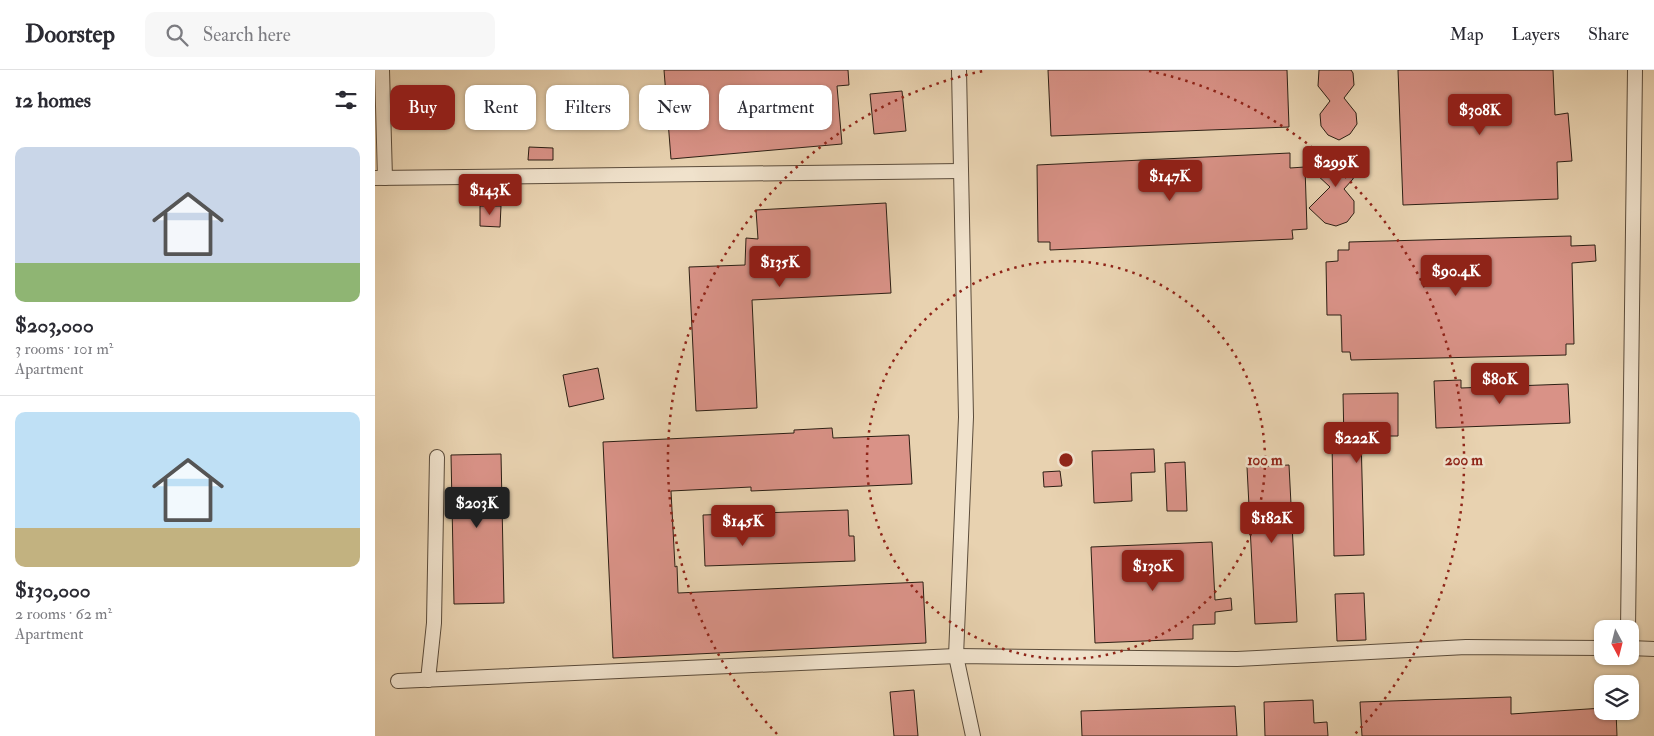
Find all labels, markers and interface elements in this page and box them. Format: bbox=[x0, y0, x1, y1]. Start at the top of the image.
search box bbox=[145, 12, 495, 57]
text: Doorstep bbox=[25, 19, 115, 50]
icon: search bbox=[163, 21, 191, 49]
text: Search here bbox=[203, 23, 291, 47]
text: Map bbox=[1450, 23, 1484, 46]
text: Layers bbox=[1512, 23, 1560, 46]
text: Share bbox=[1588, 23, 1629, 46]
chip: Buy bbox=[390, 85, 455, 130]
chip: Rent bbox=[465, 85, 536, 130]
chip: Filters bbox=[546, 85, 629, 130]
chip: New bbox=[639, 85, 709, 130]
chip: Apartment bbox=[719, 85, 832, 130]
icon: filters bbox=[332, 86, 360, 114]
text: 12 homes bbox=[15, 87, 91, 114]
pin: $308K bbox=[1445, 93, 1515, 136]
text: $308K bbox=[1459, 100, 1501, 120]
pin: $299K bbox=[1301, 146, 1371, 188]
text: $299K bbox=[1314, 152, 1358, 172]
pin: $147K bbox=[1135, 160, 1205, 202]
text: $147K bbox=[1149, 166, 1191, 186]
pin: $143K bbox=[455, 174, 525, 216]
icon: home bbox=[143, 179, 233, 269]
text: $143K bbox=[470, 180, 510, 200]
pin: $135K bbox=[745, 246, 815, 288]
text: $135K bbox=[760, 252, 800, 272]
pin: $90.4K bbox=[1415, 254, 1497, 297]
text: $90.4K bbox=[1432, 261, 1480, 281]
text: $203,000 bbox=[15, 312, 94, 339]
text: 3 rooms · 101 m² bbox=[15, 339, 113, 359]
text: Apartment bbox=[15, 359, 83, 379]
pin: $80K bbox=[1470, 362, 1530, 405]
text: $80K bbox=[1482, 369, 1518, 389]
pin: $222K bbox=[1322, 422, 1392, 464]
text: $222K bbox=[1335, 428, 1379, 448]
icon: home bbox=[143, 445, 233, 535]
centre of rings bbox=[1057, 451, 1075, 469]
text: 100 m bbox=[1247, 451, 1283, 470]
text: 200 m bbox=[1445, 451, 1483, 470]
pin: $203K bbox=[442, 486, 512, 529]
text: $203K bbox=[456, 493, 498, 513]
pin: $182K bbox=[1237, 502, 1307, 544]
pin: $145K bbox=[708, 504, 778, 547]
text: $182K bbox=[1251, 508, 1293, 528]
text: $145K bbox=[722, 511, 764, 531]
pin: $130K bbox=[1118, 550, 1188, 592]
text: $130K bbox=[1133, 556, 1173, 576]
text: $130,000 bbox=[15, 577, 91, 604]
text: 2 rooms · 62 m² bbox=[15, 604, 112, 624]
north arrow bbox=[1594, 620, 1639, 665]
map controls bbox=[1594, 620, 1639, 720]
text: Apartment bbox=[15, 624, 83, 644]
button: layers bbox=[1594, 675, 1639, 720]

